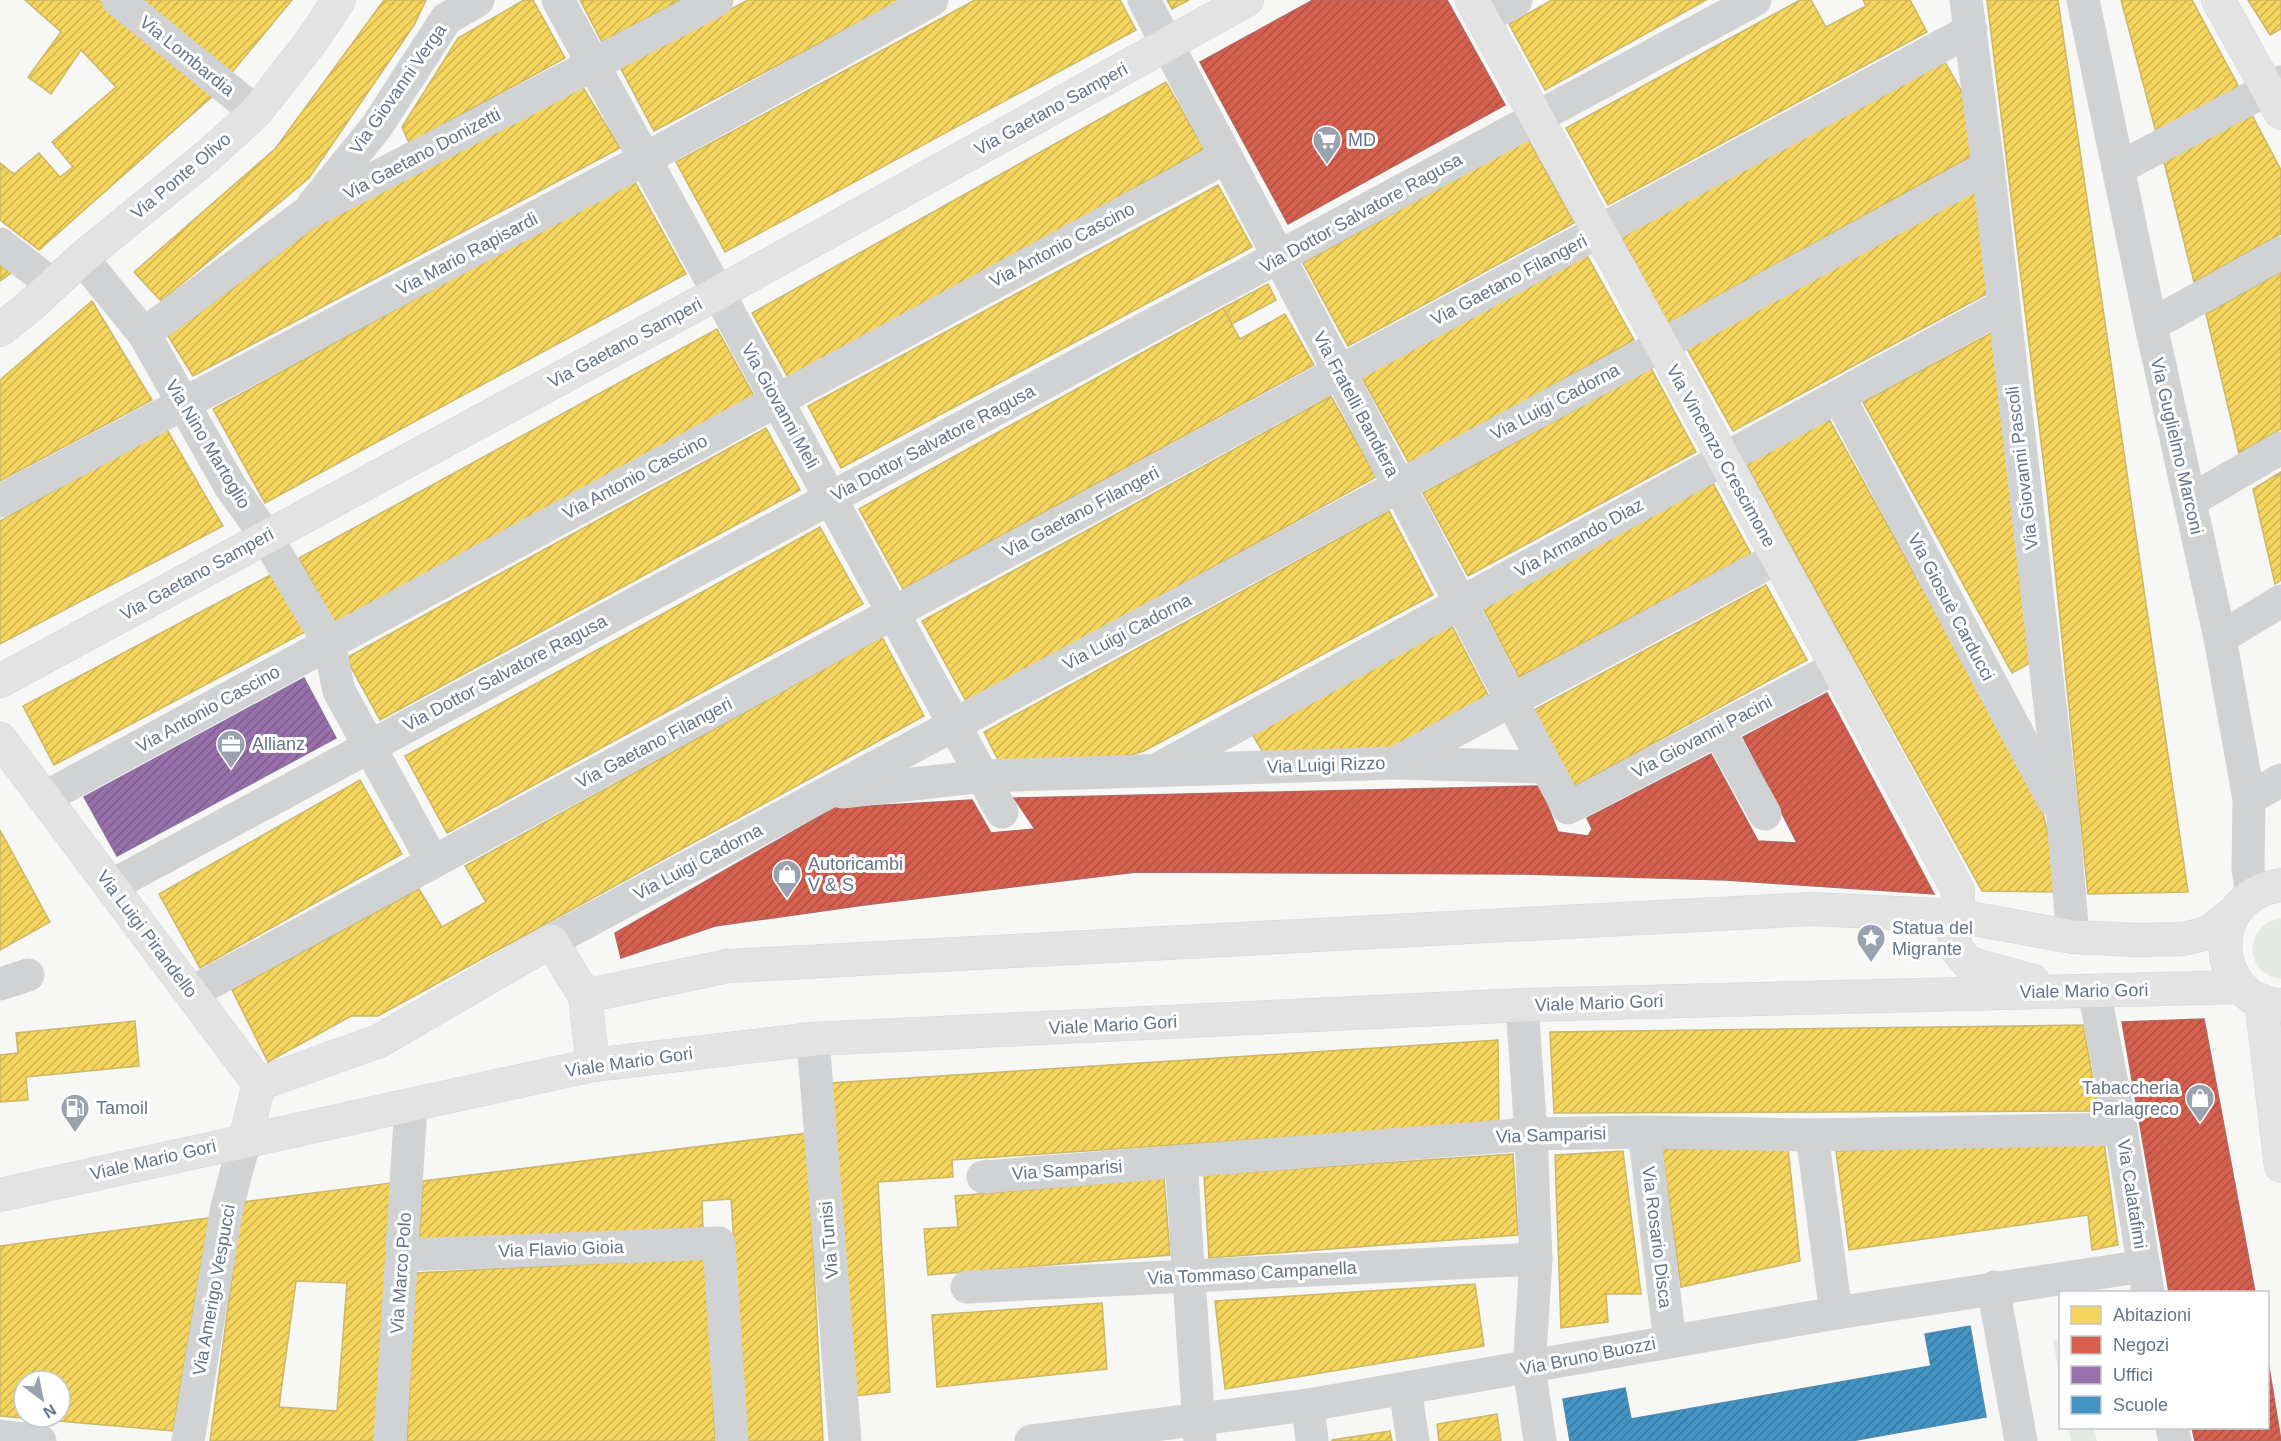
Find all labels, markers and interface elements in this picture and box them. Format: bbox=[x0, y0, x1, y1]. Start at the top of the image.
street label: Via Lombardia bbox=[136, 12, 239, 101]
street label: Via Giovanni Verga bbox=[346, 19, 451, 158]
street label: Via Gaetano Samperi bbox=[971, 59, 1131, 159]
street label: Via Gaetano Donizetti bbox=[340, 104, 504, 204]
supermarket icon: MD bbox=[1311, 124, 1343, 166]
street label: Via Ponte Olivo bbox=[127, 129, 235, 223]
place label: MD bbox=[1348, 130, 1376, 150]
street label: Via Dottor Salvatore Ragusa bbox=[1257, 149, 1466, 277]
street label: Via Antonio Cascino bbox=[986, 198, 1138, 292]
street label: Via Mario Rapisardi bbox=[393, 208, 541, 300]
street label: Via Gaetano Filangeri bbox=[1428, 230, 1590, 330]
street label: Via Gaetano Samperi bbox=[544, 294, 706, 392]
street label: Via Fratelli Bandiera bbox=[1309, 328, 1403, 481]
street label: Via Giovanni Meli bbox=[737, 340, 823, 472]
street label: Via Guglielmo Marconi bbox=[2147, 356, 2207, 536]
street label: Via Luigi Cadorna bbox=[1487, 359, 1624, 444]
street label: Via Vincenzo Crescimone bbox=[1662, 361, 1780, 551]
street label: Via Nino Martoglio bbox=[162, 376, 254, 512]
street label: Via Dottor Salvatore Ragusa bbox=[828, 380, 1039, 505]
street label: Via Giovanni Pascoli bbox=[2002, 385, 2042, 551]
street label: Via Antonio Cascino bbox=[559, 430, 711, 524]
street label: Via Gaetano Filangeri bbox=[1000, 462, 1162, 562]
street label: Via Armando Diaz bbox=[1511, 494, 1647, 582]
street label: Via Gaetano Samperi bbox=[117, 524, 277, 624]
street label: Via Giosuè Carducci bbox=[1904, 530, 1998, 684]
street label: Via Luigi Cadorna bbox=[1059, 589, 1196, 674]
street label: Via Dottor Salvatore Ragusa bbox=[400, 610, 611, 735]
street label: Via Antonio Cascino bbox=[133, 661, 283, 757]
street label: Via Giovanni Pacini bbox=[1629, 692, 1775, 782]
street label: Via Gaetano Filangeri bbox=[573, 693, 735, 793]
office icon: Allianz bbox=[215, 728, 247, 770]
place label: Allianz bbox=[252, 734, 305, 754]
street label: Via Luigi Rizzo bbox=[1266, 753, 1386, 777]
street label: Via Luigi Cadorna bbox=[630, 819, 767, 904]
place label: Autoricambi V & S bbox=[808, 854, 903, 895]
shop icon: Autoricambi V & S bbox=[771, 858, 803, 900]
street label: Via Luigi Pirandello bbox=[93, 867, 201, 1001]
place label: Statua del Migrante bbox=[1892, 918, 1973, 959]
place icon: Statua del Migrante bbox=[1855, 922, 1887, 964]
street label: Viale Mario Gori bbox=[2019, 980, 2149, 1002]
street label: Viale Mario Gori bbox=[1534, 991, 1664, 1015]
street label: Viale Mario Gori bbox=[1048, 1012, 1178, 1038]
street label: Viale Mario Gori bbox=[564, 1043, 694, 1081]
place label: Tabaccheria Parlagreco bbox=[2082, 1078, 2180, 1119]
shop icon: Tabaccheria Parlagreco bbox=[2184, 1082, 2216, 1124]
fuel station icon: Tamoil bbox=[59, 1092, 91, 1134]
place label: Tamoil bbox=[96, 1098, 148, 1118]
street label: Via Samparisi bbox=[1495, 1123, 1607, 1147]
street label: Viale Mario Gori bbox=[88, 1136, 218, 1184]
street label: Via Calatafimi bbox=[2113, 1138, 2151, 1250]
street label: Via Samparisi bbox=[1011, 1156, 1123, 1184]
street label: Via Rosario Disca bbox=[1638, 1165, 1676, 1310]
street label: Via Tunisi bbox=[816, 1200, 842, 1280]
street label: Via Amerigo Vespucci bbox=[189, 1203, 239, 1377]
street label: Via Marco Polo bbox=[387, 1212, 415, 1334]
street label: Via Flavio Gioia bbox=[498, 1237, 625, 1261]
street label: Via Tommaso Campanella bbox=[1147, 1257, 1358, 1288]
legend bbox=[2059, 1291, 2269, 1429]
text: Abitazioni bbox=[2113, 1305, 2191, 1325]
street label: Via Bruno Buozzi bbox=[1518, 1333, 1658, 1379]
text: Negozi bbox=[2113, 1335, 2169, 1355]
text: Uffici bbox=[2113, 1365, 2153, 1385]
north arrow bbox=[12, 1369, 72, 1429]
text: Scuole bbox=[2113, 1395, 2168, 1415]
text: N bbox=[40, 1401, 59, 1422]

